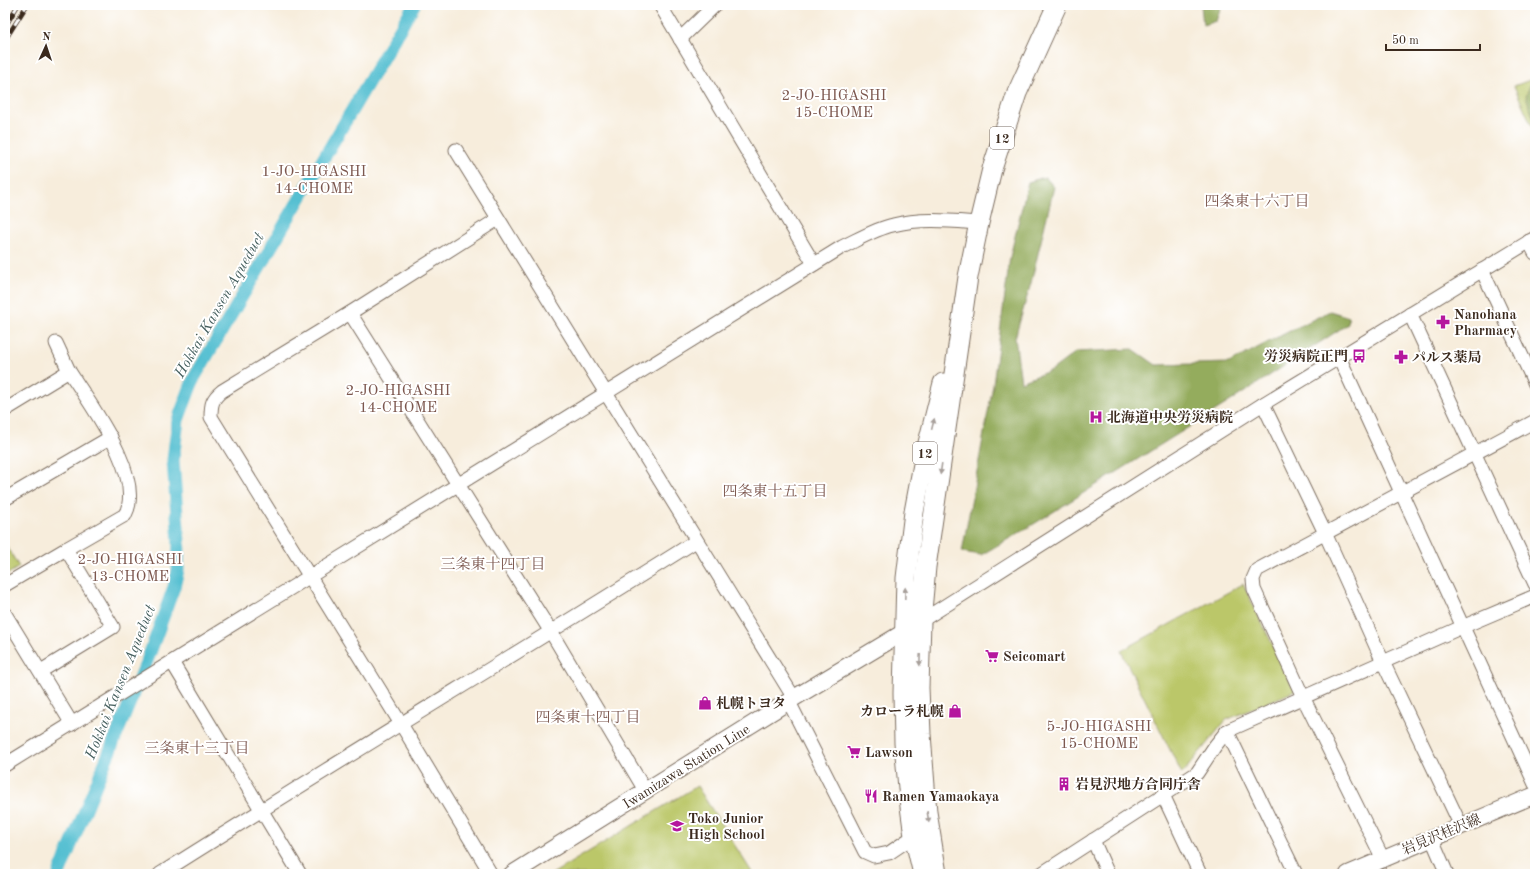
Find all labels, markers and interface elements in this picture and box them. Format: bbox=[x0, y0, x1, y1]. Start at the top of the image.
north arrow bbox=[26, 26, 66, 66]
scale bar bbox=[1386, 26, 1480, 52]
text: N bbox=[42, 32, 52, 43]
text: 50 m bbox=[1392, 34, 1419, 47]
district label: 2-JO-HIGASHI 15-CHOME bbox=[782, 89, 887, 121]
road number: 12 bbox=[990, 127, 1014, 149]
district label: 1-JO-HIGASHI 14-CHOME bbox=[262, 165, 367, 197]
district label: 四条東十六丁目 bbox=[1204, 193, 1310, 210]
water label: Hokkai Kansen Aqueduct bbox=[172, 231, 268, 382]
place label: Nanohana Pharmacy bbox=[1454, 308, 1517, 338]
pharmacy icon: Nanohana Pharmacy bbox=[1435, 314, 1451, 330]
bus stop icon: 労災病院正門 bbox=[1351, 348, 1367, 364]
place label: 労災病院正門 bbox=[1264, 349, 1348, 364]
pharmacy icon: パルス薬局 bbox=[1393, 349, 1409, 365]
place label: パルス薬局 bbox=[1412, 350, 1482, 365]
district label: 2-JO-HIGASHI 14-CHOME bbox=[346, 384, 451, 416]
hospital icon: 北海道中央労災病院 bbox=[1088, 409, 1104, 425]
place label: 北海道中央労災病院 bbox=[1107, 410, 1233, 425]
one-way arrow bbox=[930, 417, 936, 430]
road number: 12 bbox=[913, 442, 937, 464]
one-way arrow bbox=[938, 463, 944, 475]
district label: 四条東十五丁目 bbox=[722, 483, 828, 500]
district label: 2-JO-HIGASHI 13-CHOME bbox=[78, 553, 183, 585]
district label: 三条東十四丁目 bbox=[440, 556, 546, 573]
one-way arrow bbox=[902, 587, 909, 599]
water label: Hokkai Kansen Aqueduct bbox=[83, 603, 159, 763]
supermarket icon: Seicomart bbox=[984, 648, 1000, 664]
place label: Seicomart bbox=[1003, 650, 1066, 664]
one-way arrow bbox=[917, 654, 923, 667]
shop icon: 札幌トヨタ bbox=[697, 695, 713, 711]
place label: 札幌トヨタ bbox=[716, 696, 786, 711]
shop icon: カローラ札幌 bbox=[947, 703, 963, 719]
place label: カローラ札幌 bbox=[860, 704, 944, 719]
district label: 四条東十四丁目 bbox=[535, 709, 641, 726]
district label: 5-JO-HIGASHI 15-CHOME bbox=[1047, 720, 1152, 752]
street label: Iwamizawa Station Line bbox=[621, 722, 752, 812]
district label: 三条東十三丁目 bbox=[144, 740, 250, 757]
supermarket icon: Lawson bbox=[846, 744, 862, 760]
place label: Lawson bbox=[865, 746, 913, 760]
building icon: 岩見沢地方合同庁舎 bbox=[1056, 776, 1072, 792]
place label: 岩見沢地方合同庁舎 bbox=[1075, 776, 1201, 792]
restaurant icon: Ramen Yamaokaya bbox=[863, 788, 879, 804]
place label: Ramen Yamaokaya bbox=[882, 790, 999, 804]
one-way arrow bbox=[925, 811, 931, 823]
street label: 岩見沢桂沢線 bbox=[1400, 811, 1483, 858]
place label: Toko Junior High School bbox=[688, 812, 765, 842]
school or university icon: Toko Junior High School bbox=[669, 818, 685, 834]

